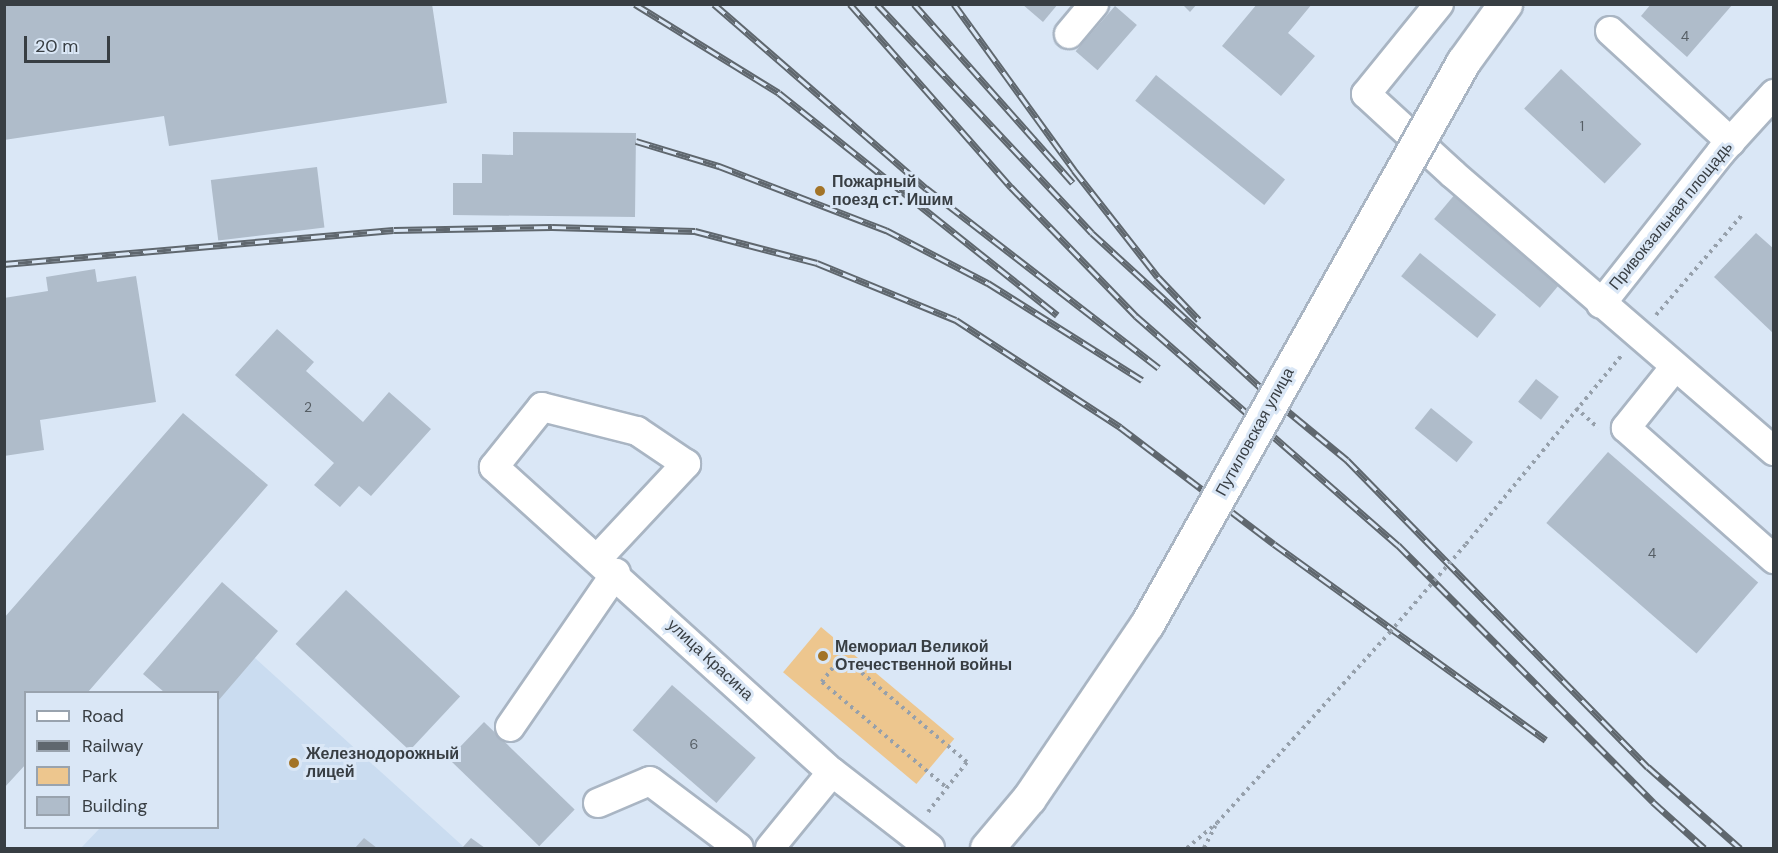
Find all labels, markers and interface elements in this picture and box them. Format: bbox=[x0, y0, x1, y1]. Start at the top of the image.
scale bar bbox=[27, 24, 112, 62]
house number: 4 bbox=[1681, 28, 1689, 44]
text: 20 m bbox=[35, 34, 78, 58]
house number: 1 bbox=[1580, 118, 1584, 134]
street label: Привокзальная площадь bbox=[1605, 138, 1737, 294]
place label: Пожарный поезд ст. Ишим bbox=[832, 172, 953, 210]
marker: Пожарный поезд ст. Ишим bbox=[813, 184, 827, 198]
street label: Путиловская улица bbox=[1212, 365, 1298, 499]
house number: 2 bbox=[304, 399, 312, 415]
house number: 4 bbox=[1648, 545, 1656, 561]
street label: улица Красина bbox=[663, 615, 757, 705]
place label: Мемориал Великой Отечественной войны bbox=[835, 637, 1012, 675]
marker: Мемориал Великой Отечественной войны bbox=[816, 649, 830, 663]
legend bbox=[24, 691, 219, 829]
text: Road bbox=[82, 704, 124, 728]
text: Railway bbox=[82, 734, 144, 758]
house number: 6 bbox=[690, 736, 698, 752]
place label: Железнодорожный лицей bbox=[306, 744, 459, 782]
marker: Железнодорожный лицей bbox=[287, 756, 301, 770]
text: Park bbox=[82, 764, 118, 788]
text: Building bbox=[82, 794, 147, 818]

